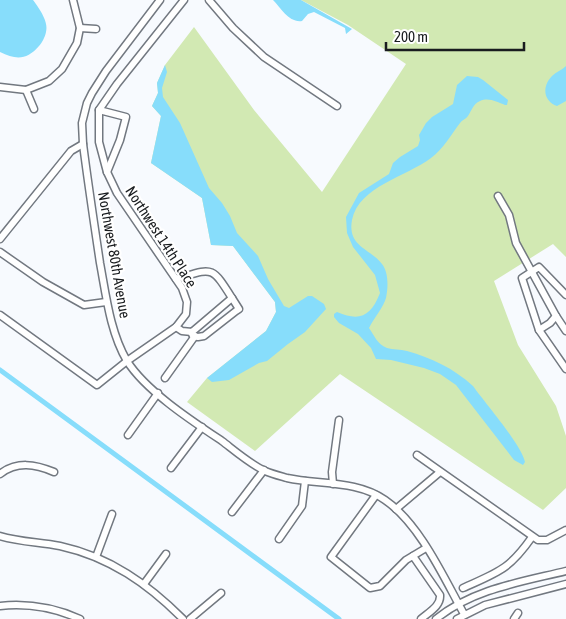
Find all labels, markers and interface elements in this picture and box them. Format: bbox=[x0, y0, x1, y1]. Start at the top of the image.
scale bar bbox=[386, 20, 524, 52]
text: 200 m bbox=[394, 28, 428, 45]
street label: Northwest 14th Place bbox=[122, 183, 201, 291]
street label: Northwest 80th Avenue bbox=[95, 190, 134, 320]

